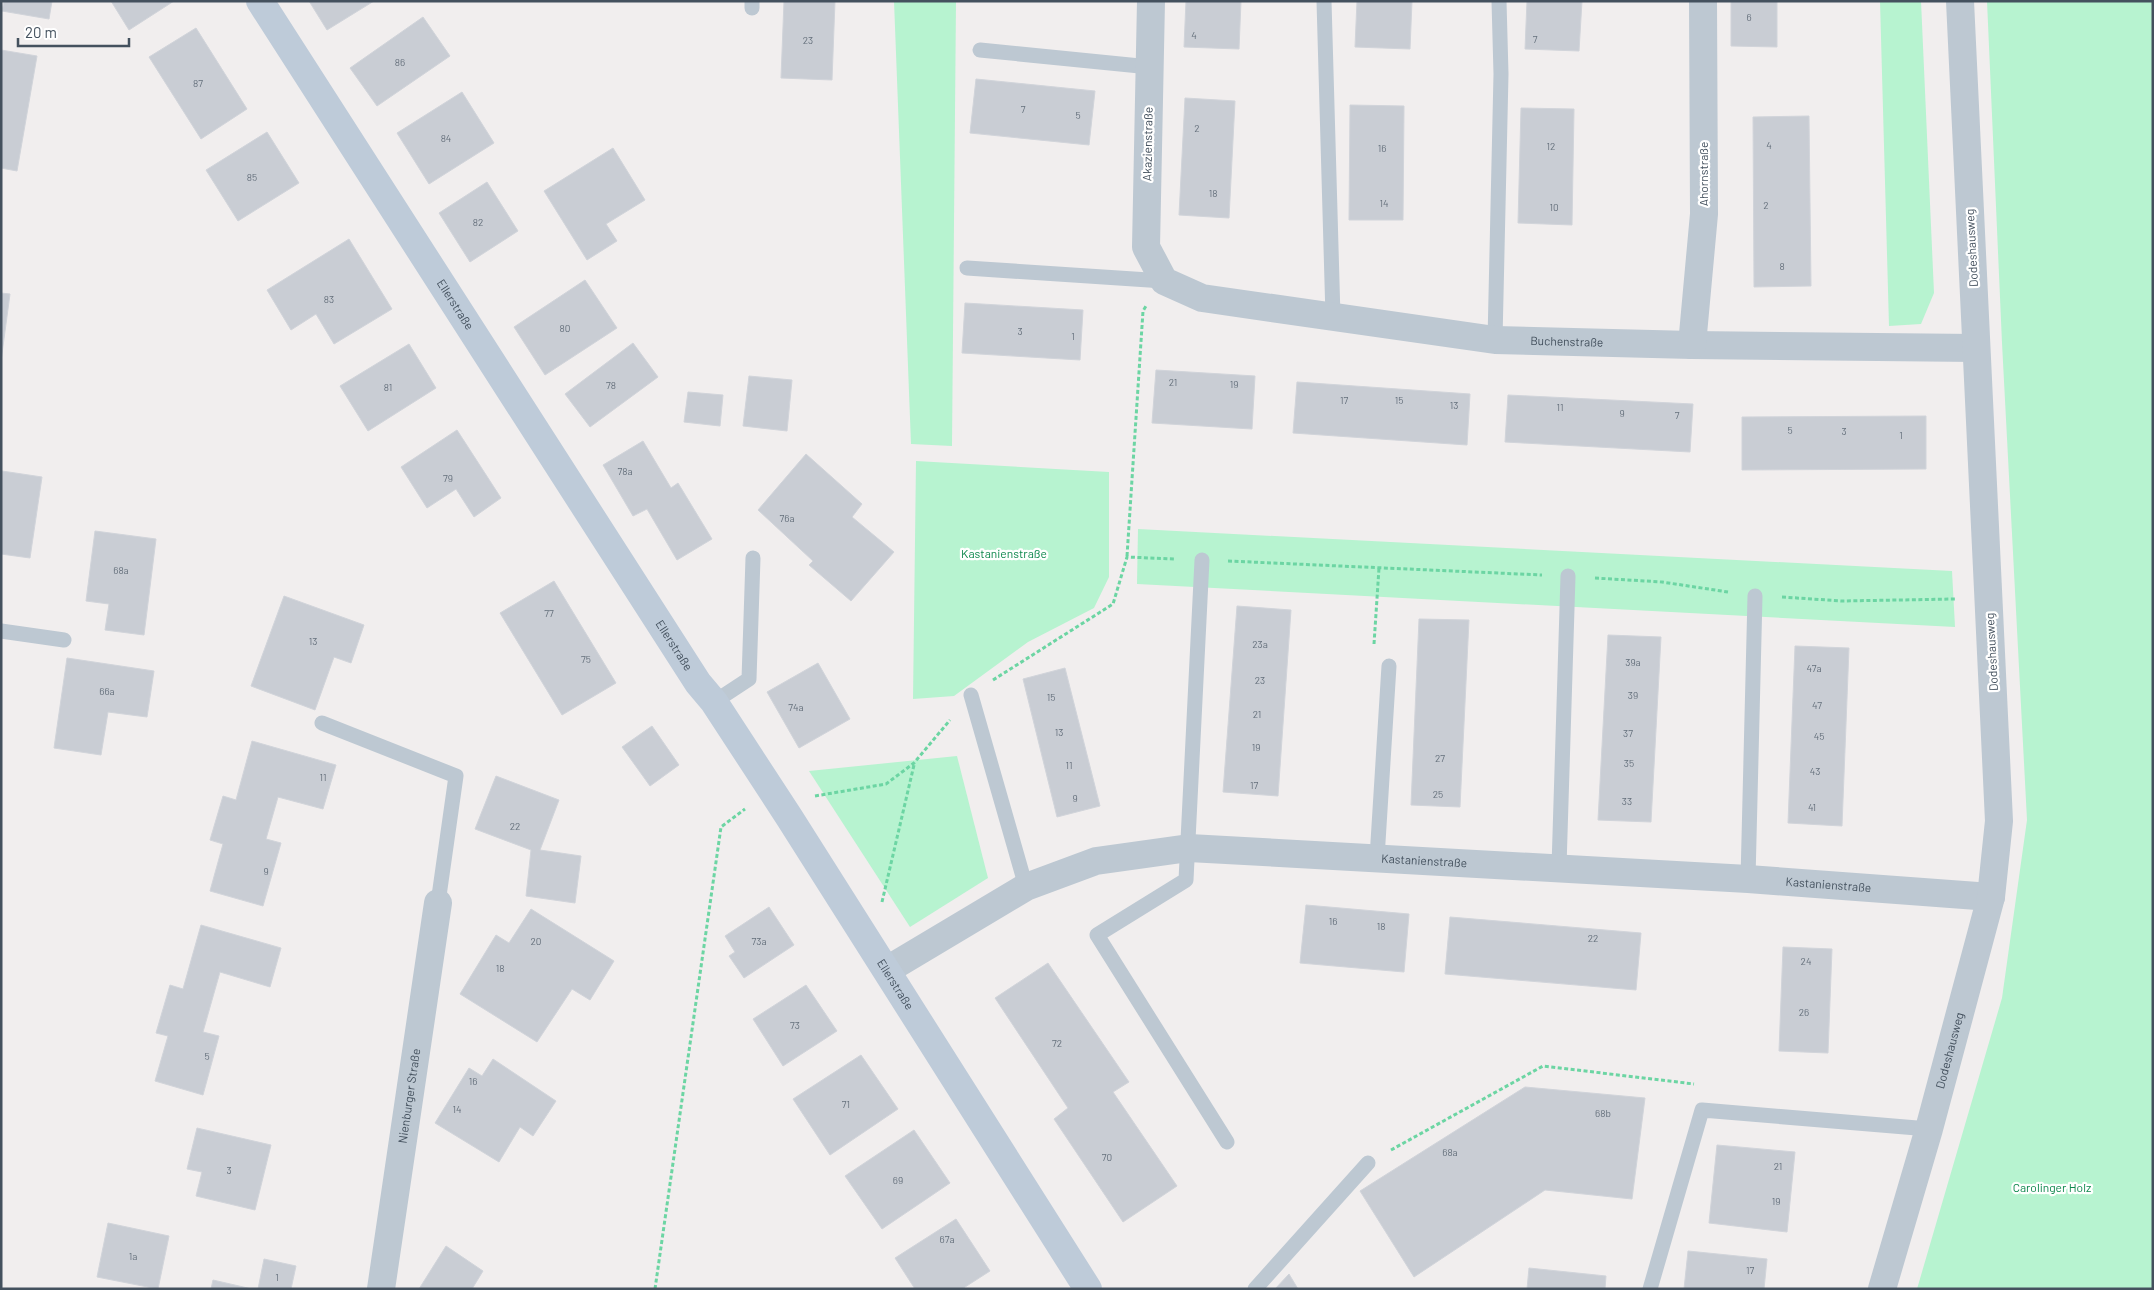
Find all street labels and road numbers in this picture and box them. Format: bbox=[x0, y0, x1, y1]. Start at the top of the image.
street label: Akazienstraße bbox=[1139, 107, 1155, 181]
street label: Ahornstraße bbox=[1696, 142, 1710, 206]
street label: Dodeshausweg bbox=[1962, 209, 1980, 287]
street label: Ellerstraße bbox=[435, 276, 477, 332]
street label: Buchenstraße bbox=[1530, 333, 1604, 349]
street label: Dodeshausweg bbox=[1982, 613, 2000, 691]
street label: Ellerstraße bbox=[653, 617, 696, 673]
street label: Kastanienstraße bbox=[1381, 851, 1467, 869]
street label: Kastanienstraße bbox=[1785, 874, 1872, 894]
street label: Ellerstraße bbox=[875, 956, 917, 1012]
street label: Dodeshausweg bbox=[1932, 1011, 1966, 1090]
street label: Nienburger Straße bbox=[395, 1047, 422, 1144]

